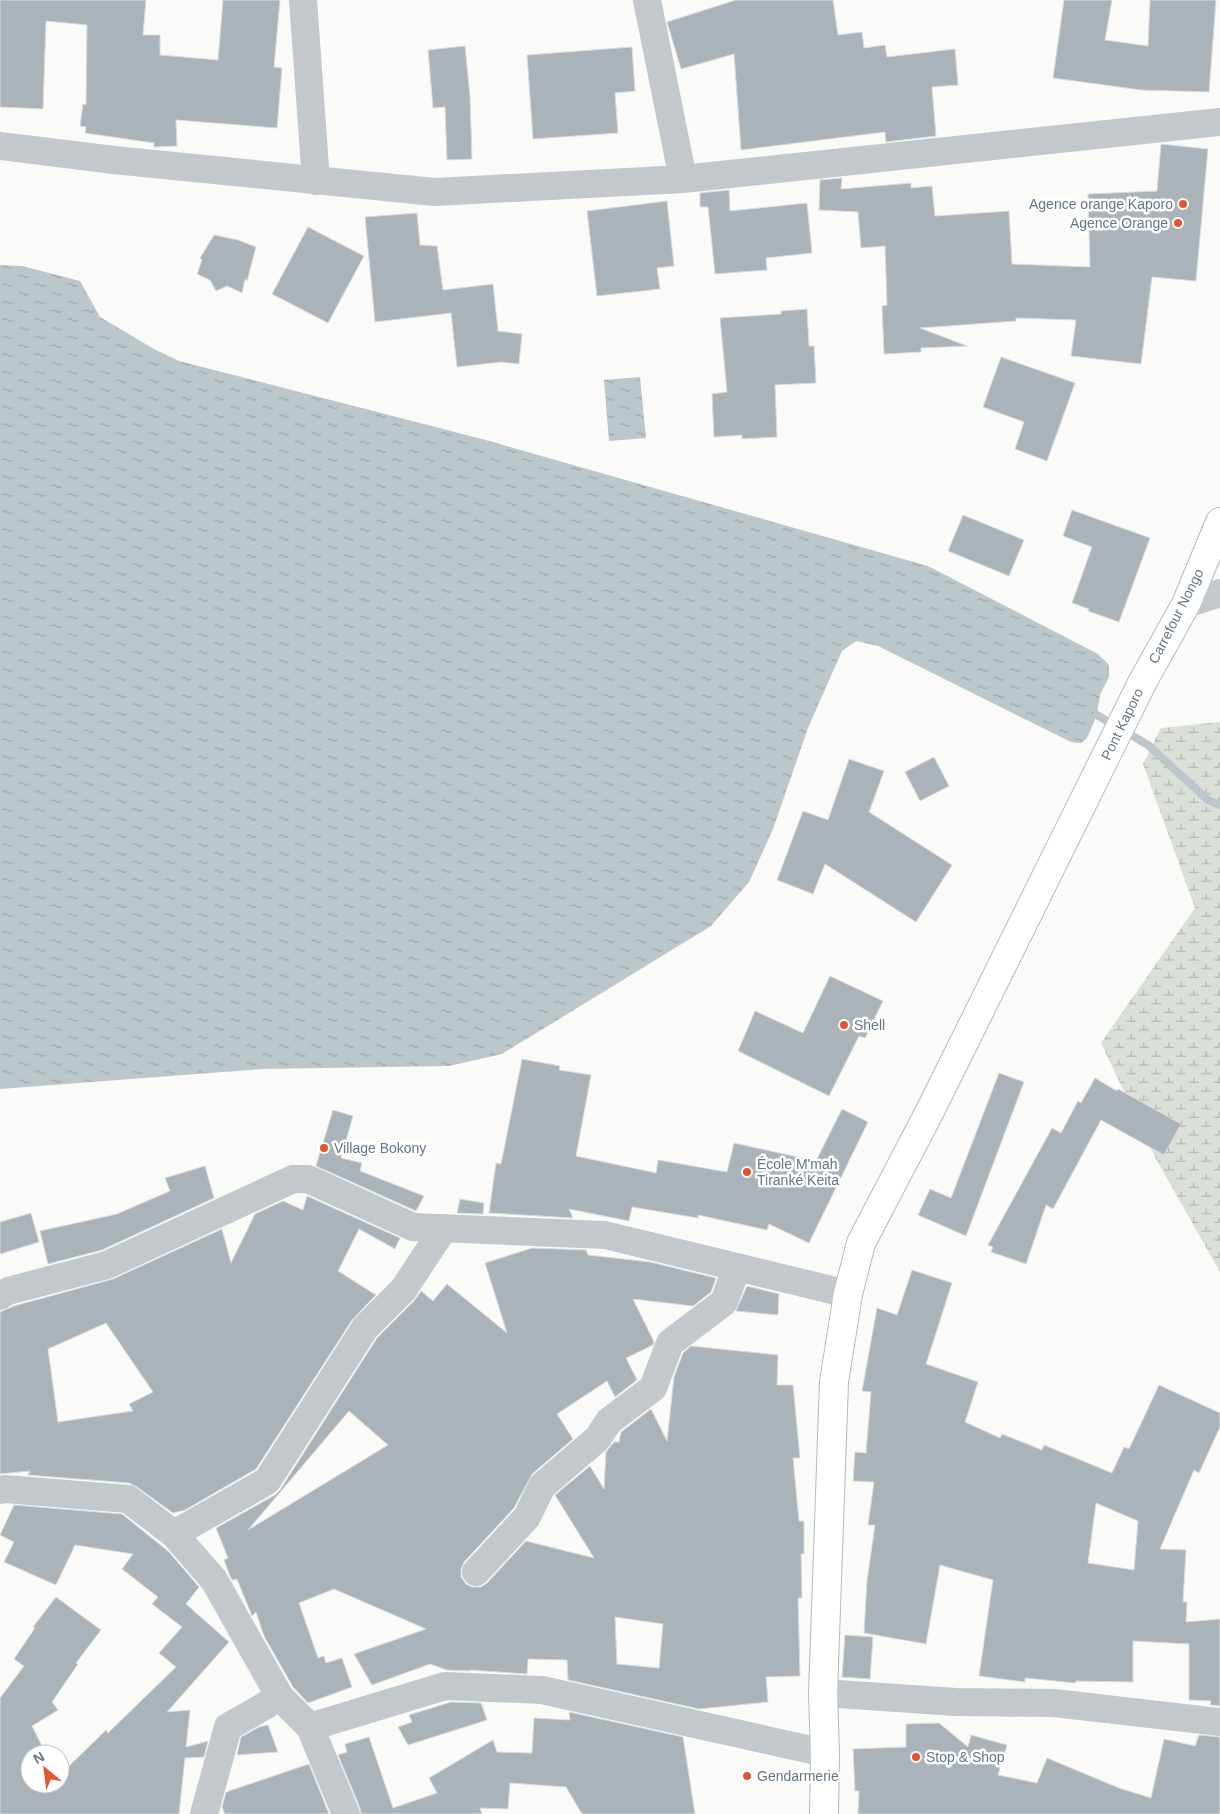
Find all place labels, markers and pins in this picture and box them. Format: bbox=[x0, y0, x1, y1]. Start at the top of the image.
place label: Agence orange Kaporo bbox=[1029, 196, 1173, 212]
marker: Agence orange Kaporo bbox=[1177, 198, 1189, 210]
place label: Agence Orange bbox=[1070, 215, 1168, 231]
marker: Agence Orange bbox=[1172, 217, 1184, 229]
place label: Shell bbox=[854, 1017, 885, 1033]
marker: Shell bbox=[838, 1019, 850, 1031]
place label: Village Bokony bbox=[334, 1140, 426, 1156]
marker: Village Bokony bbox=[318, 1142, 330, 1154]
place label: École M'mah Tiranké Keita bbox=[757, 1156, 839, 1188]
marker: École M'mah Tiranké Keita bbox=[741, 1166, 753, 1178]
place label: Stop & Shop bbox=[926, 1749, 1005, 1765]
marker: Stop & Shop bbox=[910, 1751, 922, 1763]
place label: Gendarmerie bbox=[757, 1768, 839, 1784]
marker: Gendarmerie bbox=[741, 1770, 753, 1782]

